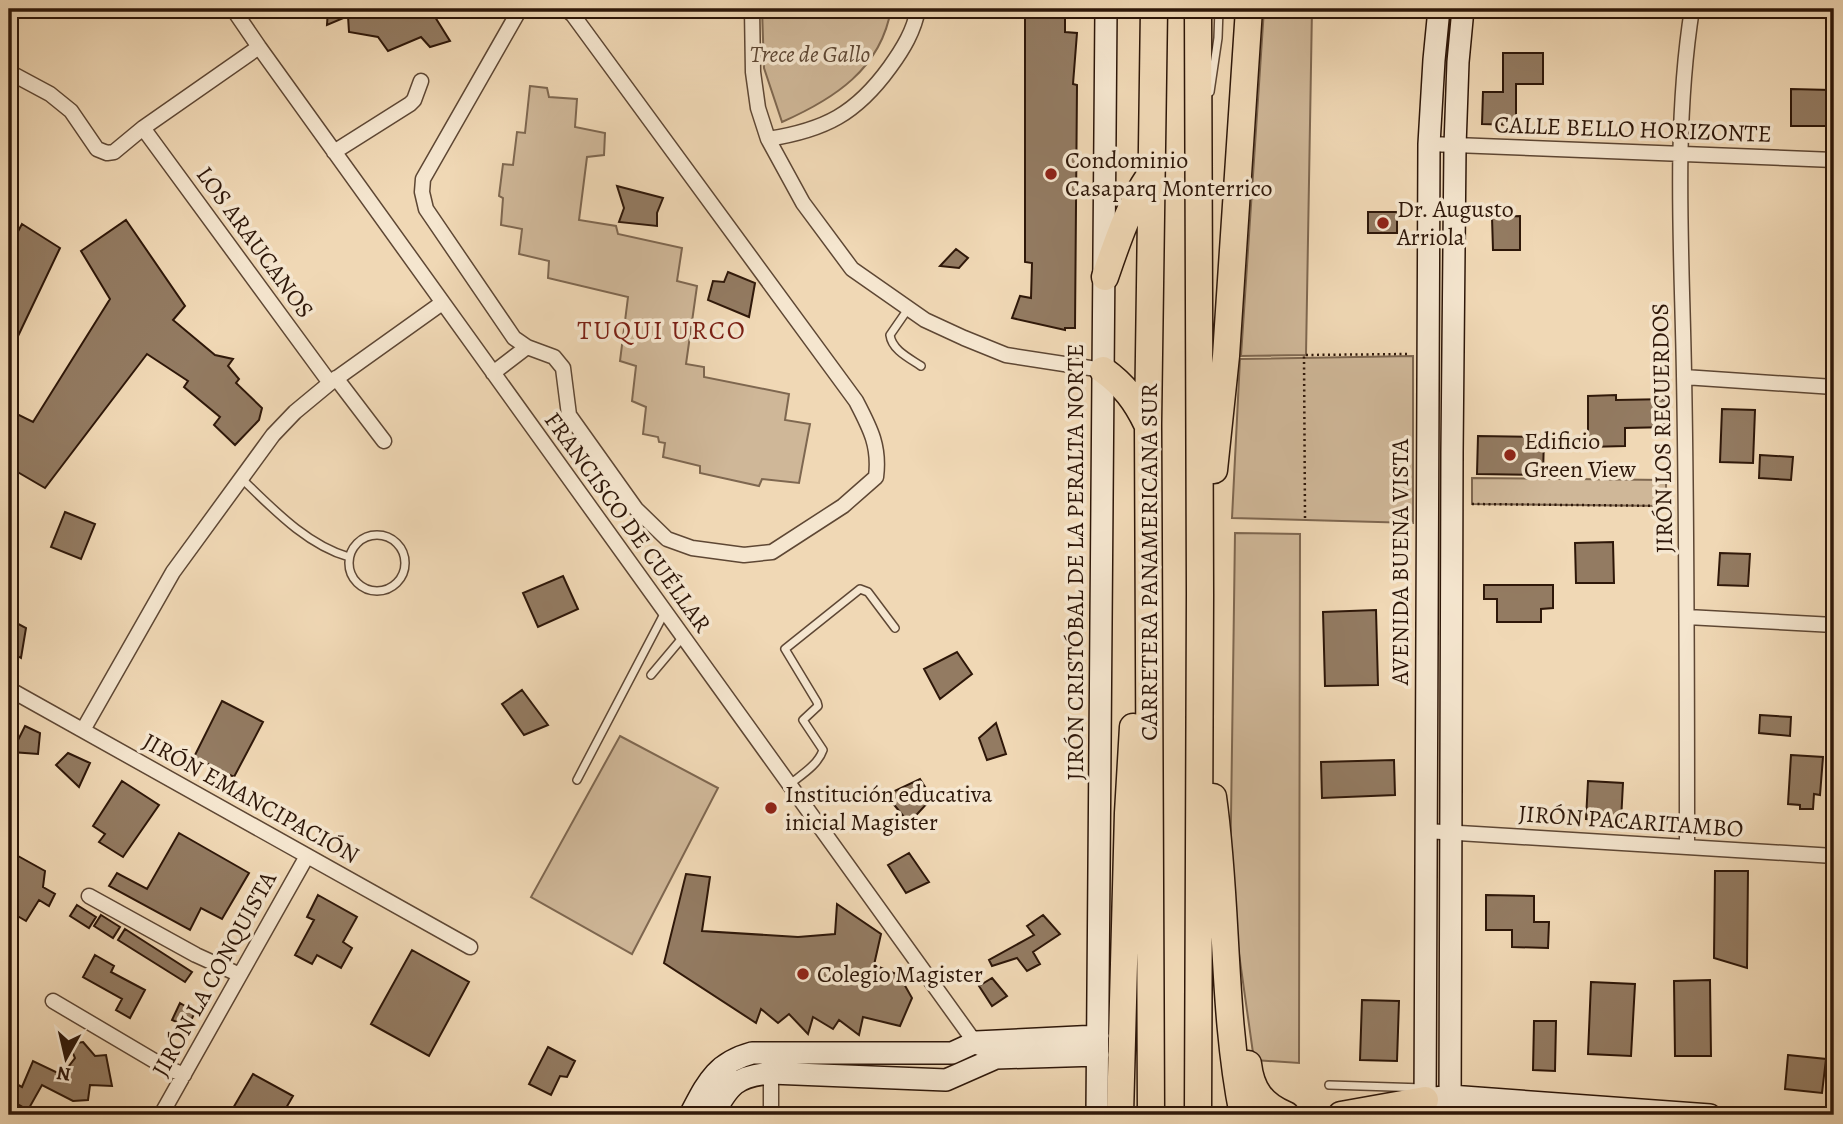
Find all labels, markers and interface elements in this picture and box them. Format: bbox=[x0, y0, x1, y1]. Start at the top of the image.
park label: Trece de Gallo bbox=[750, 38, 870, 70]
street label: CALLE BELLO HORIZONTE bbox=[1494, 108, 1772, 150]
place label: Condominio Casaparq Monterrico bbox=[1065, 144, 1273, 204]
street label: LOS ARAUCANOS bbox=[189, 160, 321, 324]
marker: Condominio Casaparq Monterrico bbox=[1043, 166, 1059, 182]
place label: Dr. Augusto Arriola bbox=[1396, 193, 1514, 253]
marker: Dr. Augusto Arriola bbox=[1375, 215, 1391, 231]
street label: JIRÓN LOS RECUERDOS bbox=[1644, 303, 1680, 553]
district label: TUQUI URCO bbox=[577, 313, 747, 348]
street label: JIRÓN CRISTÓBAL DE LA PERALTA NORTE bbox=[1059, 344, 1091, 780]
street label: CARRETERA PANAMERICANA SUR bbox=[1133, 383, 1165, 741]
street label: FRANCISCO DE CUÉLLAR bbox=[537, 405, 719, 639]
place label: Edificio Green View bbox=[1524, 425, 1636, 485]
street label: AVENIDA BUENA VISTA bbox=[1384, 438, 1416, 686]
marker: Edificio Green View bbox=[1502, 447, 1518, 463]
street label: JIRÓN EMANCIPACIÓN bbox=[137, 725, 365, 871]
place label: Institución educativa inicial Magister bbox=[785, 778, 993, 838]
street label: JIRÓN PACARITAMBO bbox=[1517, 797, 1745, 845]
marker: Institución educativa inicial Magister bbox=[763, 800, 779, 816]
street label: JIRÓN LA CONQUISTA bbox=[144, 865, 284, 1083]
place label: Colegio Magister bbox=[817, 958, 983, 990]
marker: Colegio Magister bbox=[795, 966, 811, 982]
north arrow bbox=[32, 1023, 102, 1092]
text: N bbox=[55, 1060, 72, 1088]

